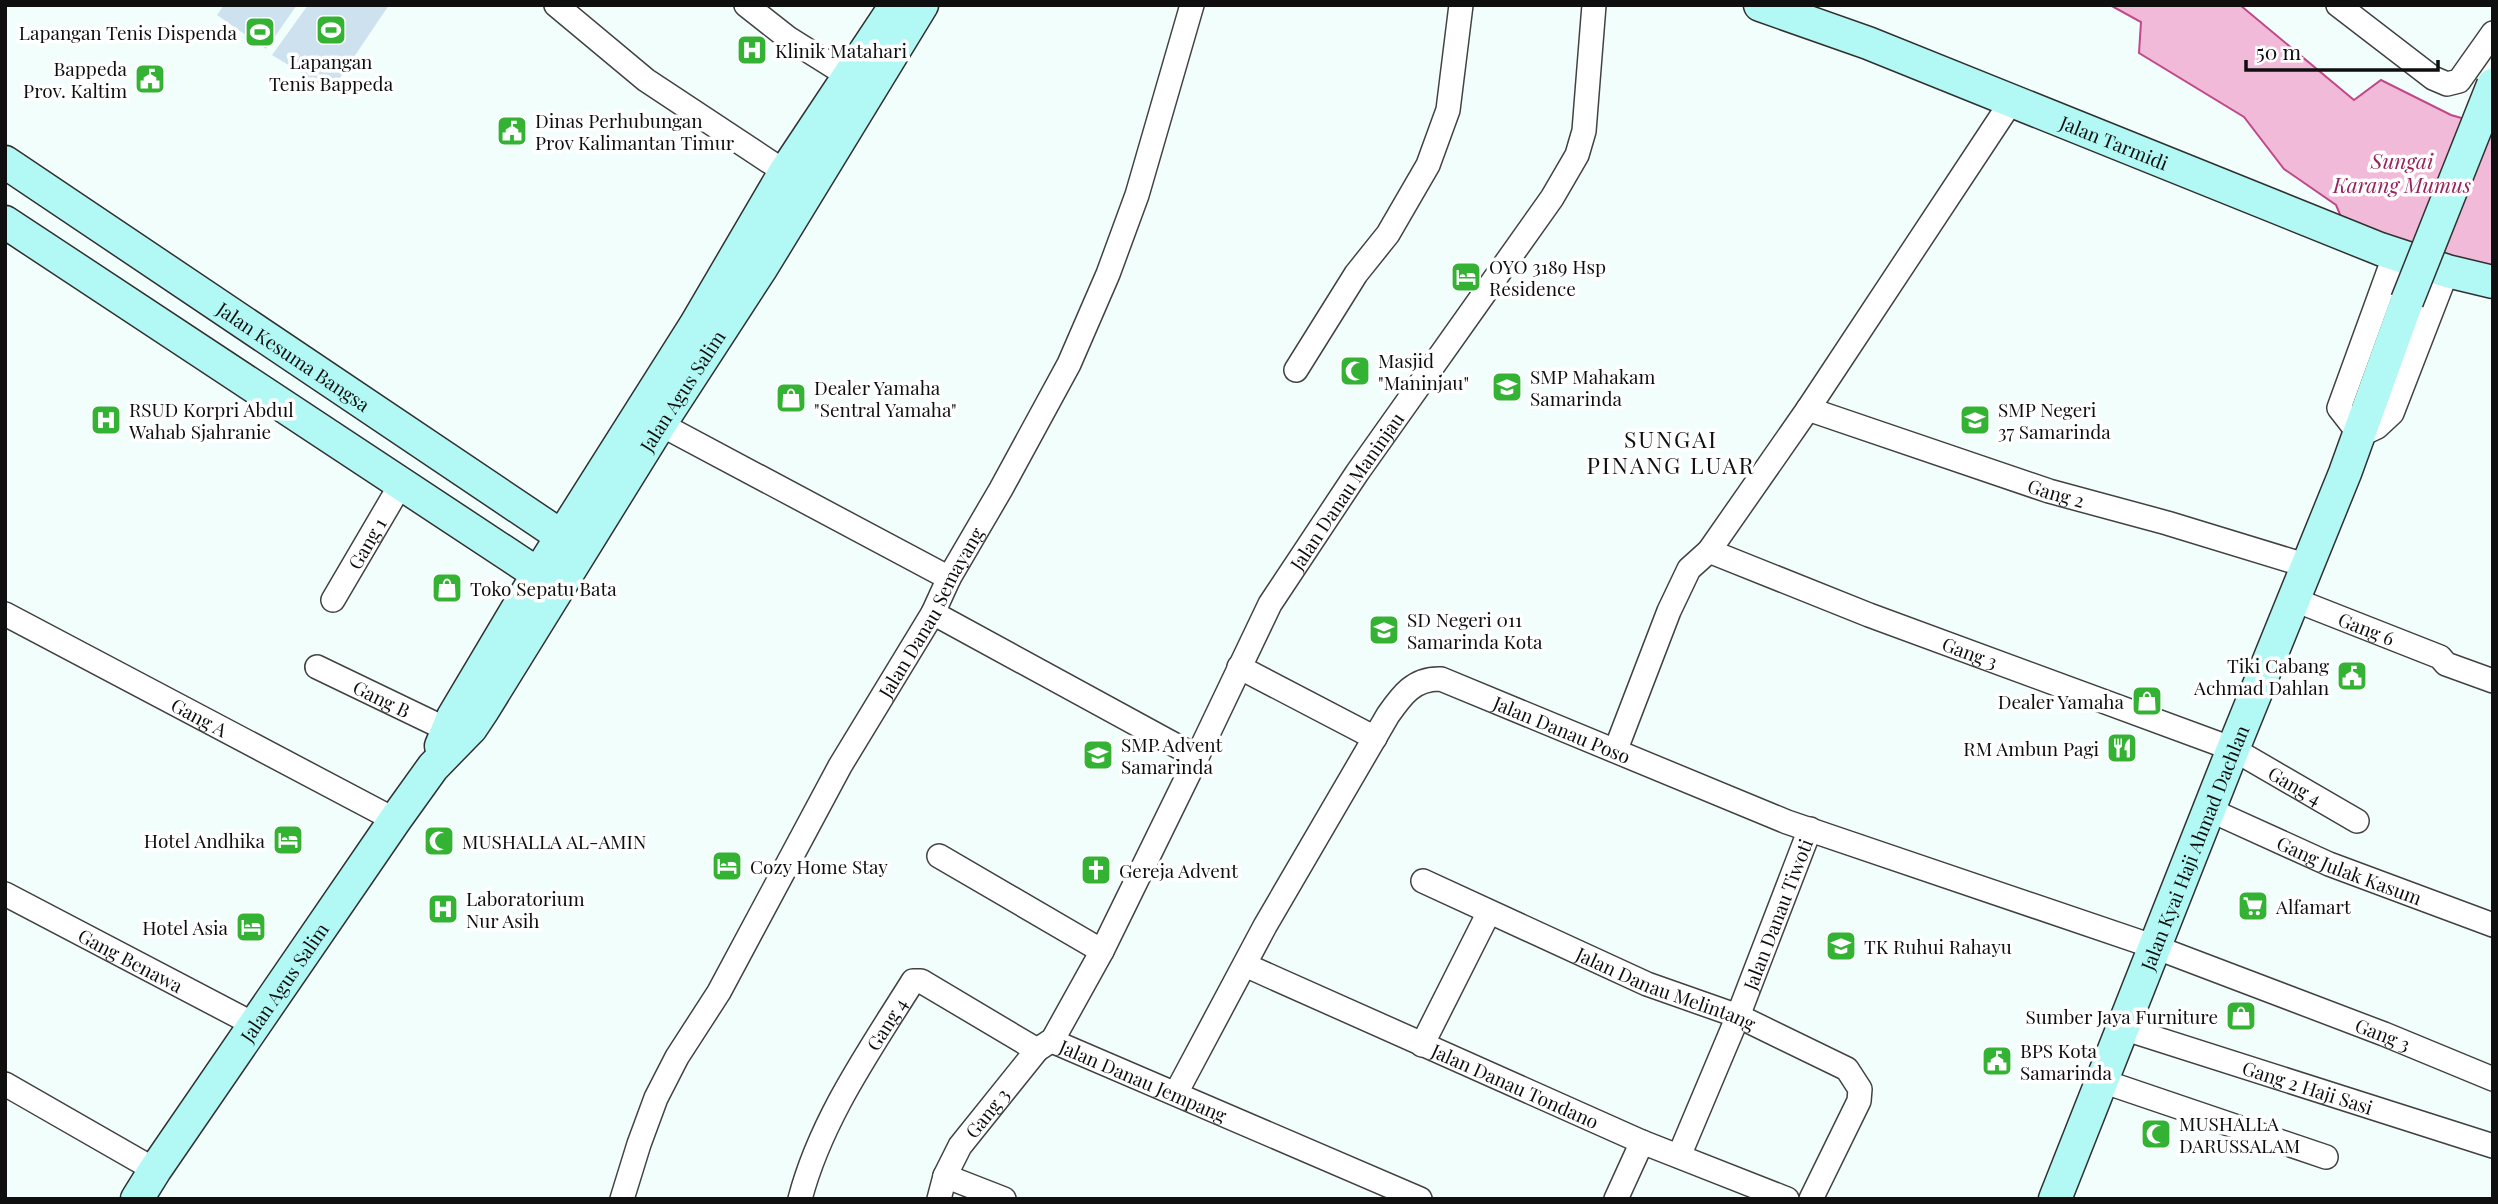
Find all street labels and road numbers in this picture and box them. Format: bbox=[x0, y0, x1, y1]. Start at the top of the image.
street label: Jalan Tarmidi bbox=[2056, 108, 2173, 176]
street label: Jalan Kesuma Bangsa bbox=[211, 295, 376, 417]
street label: Jalan Agus Salim bbox=[633, 325, 731, 457]
street label: Jalan Danau Maninjau bbox=[1283, 407, 1409, 576]
street label: Gang 2 bbox=[2024, 472, 2087, 513]
street label: Gang 1 bbox=[341, 512, 392, 574]
street label: Jalan Danau Semayang bbox=[871, 522, 989, 703]
street label: Gang 6 bbox=[2335, 605, 2399, 651]
street label: Gang 3 bbox=[1939, 630, 2001, 674]
street label: Gang B bbox=[349, 673, 415, 723]
street label: Jalan Danau Poso bbox=[1489, 689, 1635, 769]
street label: Gang A bbox=[167, 691, 233, 743]
street label: Jalan Kyai Haji Ahmad Dachlan bbox=[2133, 720, 2255, 975]
street label: Gang 4 bbox=[2264, 759, 2327, 811]
street label: Gang Julak Kasum bbox=[2273, 829, 2426, 910]
street label: Jalan Danau Tiwoti bbox=[1736, 834, 1818, 995]
street label: Jalan Agus Salim bbox=[233, 917, 334, 1048]
street label: Gang Benawa bbox=[74, 922, 188, 998]
street label: Jalan Danau Melintang bbox=[1571, 940, 1761, 1036]
street label: Gang 4 bbox=[860, 992, 912, 1055]
street label: Gang 3 bbox=[2352, 1011, 2414, 1057]
street label: Jalan Danau Jempang bbox=[1054, 1032, 1231, 1128]
street label: Jalan Danau Tondano bbox=[1427, 1036, 1603, 1134]
street label: Gang 2 Haji Sasi bbox=[2239, 1054, 2377, 1120]
street label: Gang 3 bbox=[959, 1082, 1015, 1143]

